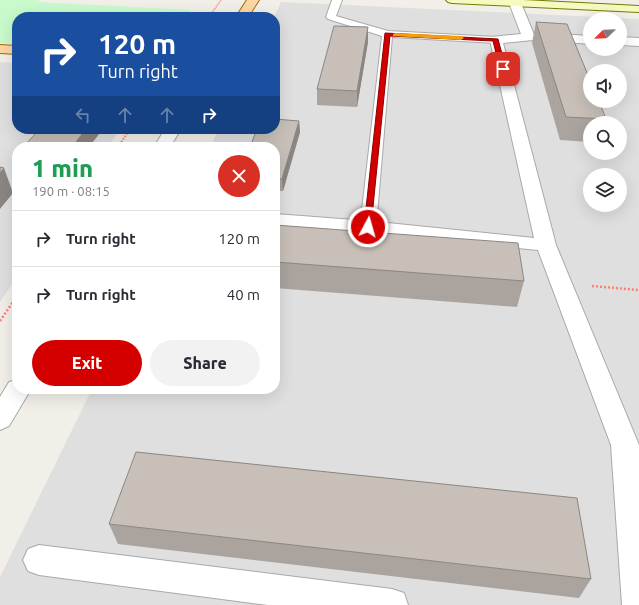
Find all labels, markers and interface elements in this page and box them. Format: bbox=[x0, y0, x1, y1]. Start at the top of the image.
north arrow bbox=[583, 12, 627, 56]
map controls bbox=[583, 12, 627, 212]
icon: right bbox=[32, 28, 84, 80]
text: 120 m bbox=[98, 28, 176, 59]
pin bbox=[486, 52, 520, 86]
icon: arrive bbox=[492, 58, 514, 80]
text: Turn right bbox=[98, 61, 178, 81]
button: sound bbox=[583, 64, 627, 108]
icon: left bbox=[72, 104, 94, 126]
icon: ahead bbox=[114, 104, 136, 126]
icon: ahead bbox=[156, 104, 178, 126]
icon: right bbox=[198, 104, 220, 126]
button: search bbox=[583, 116, 627, 160]
text: 1 min bbox=[32, 155, 93, 182]
button: close bbox=[218, 155, 260, 197]
button: layers bbox=[583, 168, 627, 212]
text: 190 m · 08:15 bbox=[32, 184, 110, 198]
position arrow bbox=[347, 206, 389, 248]
icon: right bbox=[32, 228, 54, 250]
text: Turn right bbox=[66, 230, 136, 247]
text: 120 m bbox=[218, 230, 260, 247]
icon: right bbox=[32, 284, 54, 306]
text: Turn right bbox=[66, 286, 136, 303]
text: 40 m bbox=[227, 286, 260, 303]
button: Exit bbox=[32, 340, 142, 386]
button: Share bbox=[150, 340, 260, 386]

